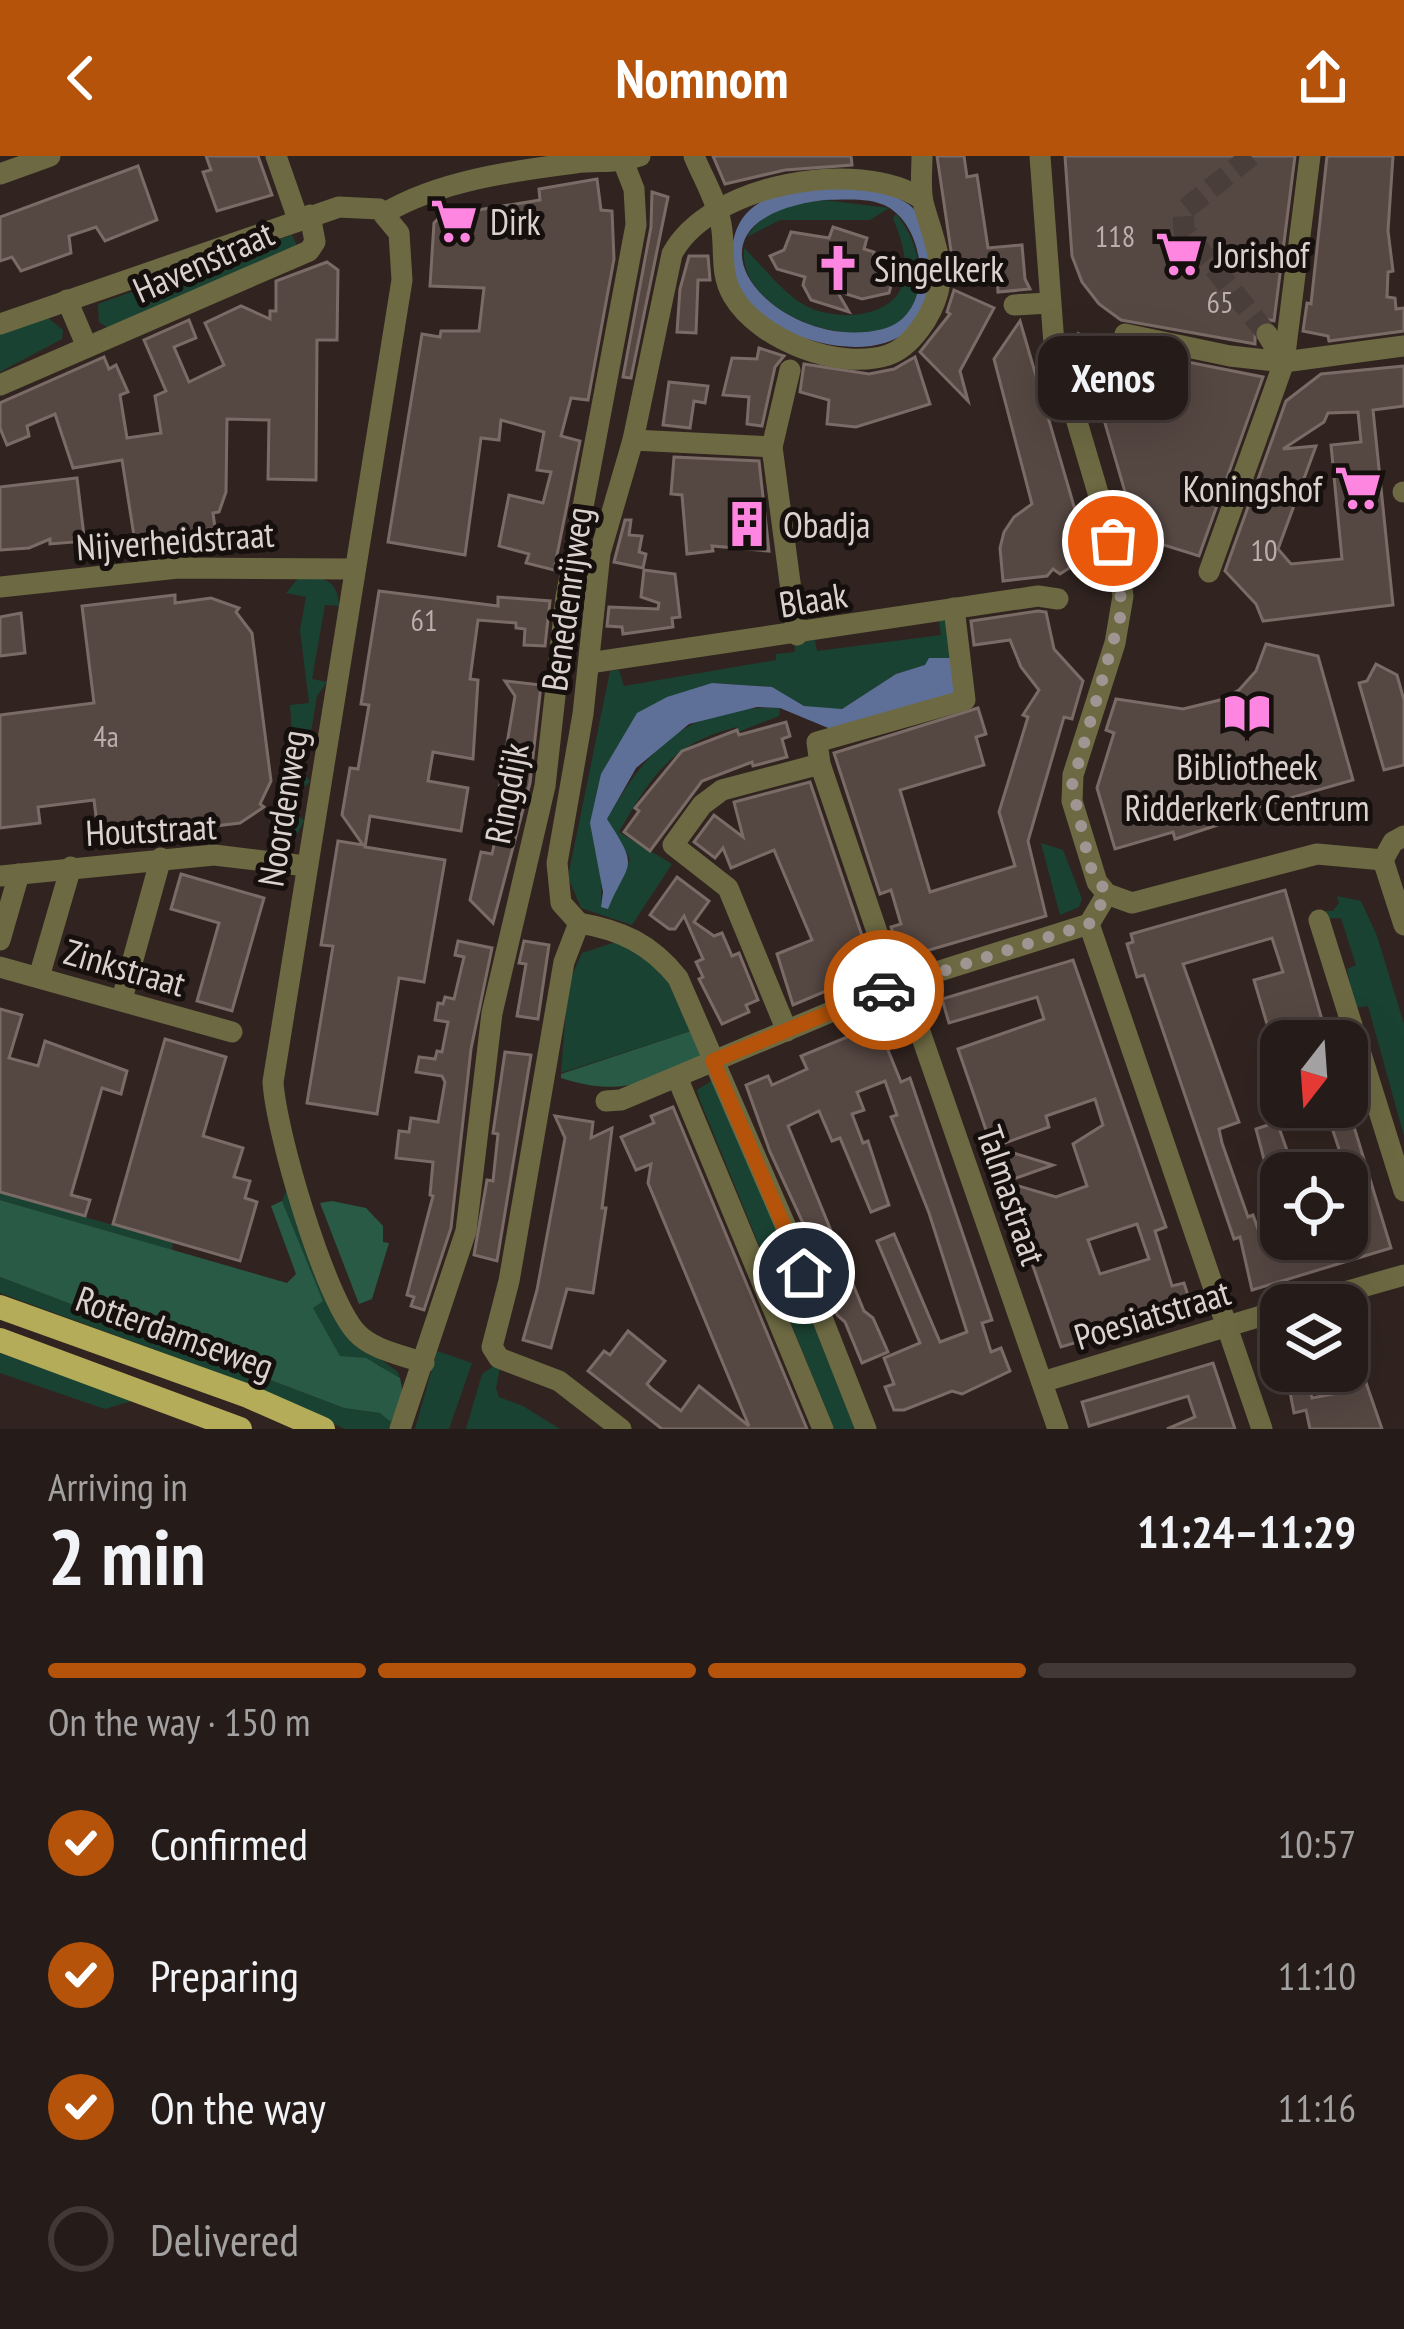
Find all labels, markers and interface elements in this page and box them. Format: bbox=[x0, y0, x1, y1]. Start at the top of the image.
text: Nomnom bbox=[615, 43, 789, 113]
icon: back bbox=[48, 45, 114, 111]
icon: share bbox=[1290, 45, 1356, 111]
supermarket icon: Dirk bbox=[429, 196, 479, 246]
place label: Dirk bbox=[490, 198, 541, 245]
street label: Havenstraat bbox=[125, 209, 281, 313]
house number: 118 bbox=[1095, 216, 1135, 255]
supermarket icon: Jorishof bbox=[1154, 229, 1204, 279]
place label: Jorishof bbox=[1214, 231, 1311, 278]
church icon: Singelkerk bbox=[813, 243, 863, 293]
place label: Singelkerk bbox=[874, 245, 1004, 292]
house number: 65 bbox=[1207, 282, 1234, 321]
callout: Xenos bbox=[1038, 337, 1188, 421]
text: Xenos bbox=[1071, 352, 1155, 403]
supermarket icon: Koningshof bbox=[1333, 463, 1383, 513]
place label: Koningshof bbox=[1183, 465, 1324, 512]
pin bbox=[1062, 490, 1164, 592]
building icon: Obadja bbox=[722, 499, 772, 549]
place label: Obadja bbox=[783, 501, 871, 548]
street label: Benedenrijweg bbox=[530, 504, 602, 694]
icon: bag bbox=[1080, 508, 1146, 574]
street label: Nijverheidstraat bbox=[74, 510, 276, 570]
house number: 10 bbox=[1251, 530, 1278, 569]
street label: Blaak bbox=[776, 570, 850, 628]
house number: 61 bbox=[411, 600, 438, 639]
library icon: Bibliotheek Ridderkerk Centrum bbox=[1222, 688, 1272, 738]
house number: 4a bbox=[93, 716, 119, 755]
street label: Noordenweg bbox=[246, 726, 318, 890]
street label: Ringdijk bbox=[473, 739, 539, 847]
place label: Bibliotheek Ridderkerk Centrum bbox=[1124, 743, 1370, 831]
street label: Houtstraat bbox=[84, 802, 218, 856]
street label: Zinkstraat bbox=[59, 927, 191, 1007]
courier bbox=[824, 930, 944, 1050]
icon: car bbox=[851, 957, 917, 1023]
north arrow bbox=[1260, 1020, 1368, 1128]
map controls bbox=[1260, 1020, 1368, 1392]
street label: Talmastraat bbox=[966, 1119, 1058, 1271]
button: locate bbox=[1260, 1152, 1368, 1260]
pin bbox=[753, 1222, 855, 1324]
icon: home bbox=[771, 1240, 837, 1306]
street label: Poesiatstraat bbox=[1068, 1268, 1236, 1360]
street label: Rotterdamseweg bbox=[70, 1275, 280, 1389]
button: layers bbox=[1260, 1284, 1368, 1392]
text: Arriving in bbox=[48, 1461, 188, 1512]
text: 11:24–11:29 bbox=[1137, 1502, 1356, 1560]
text: 2 min bbox=[48, 1506, 206, 1607]
text: On the way · 150 m bbox=[48, 1696, 310, 1747]
icon: check bbox=[48, 1810, 114, 1876]
text: Confirmed bbox=[150, 1814, 308, 1872]
text: 10:57 bbox=[1278, 1818, 1356, 1869]
icon: check bbox=[48, 1942, 114, 2008]
text: Preparing bbox=[150, 1946, 299, 2004]
text: 11:10 bbox=[1278, 1950, 1356, 2001]
icon: check bbox=[48, 2074, 114, 2140]
text: On the way bbox=[150, 2078, 326, 2136]
text: 11:16 bbox=[1278, 2082, 1356, 2133]
text: Delivered bbox=[150, 2210, 299, 2268]

